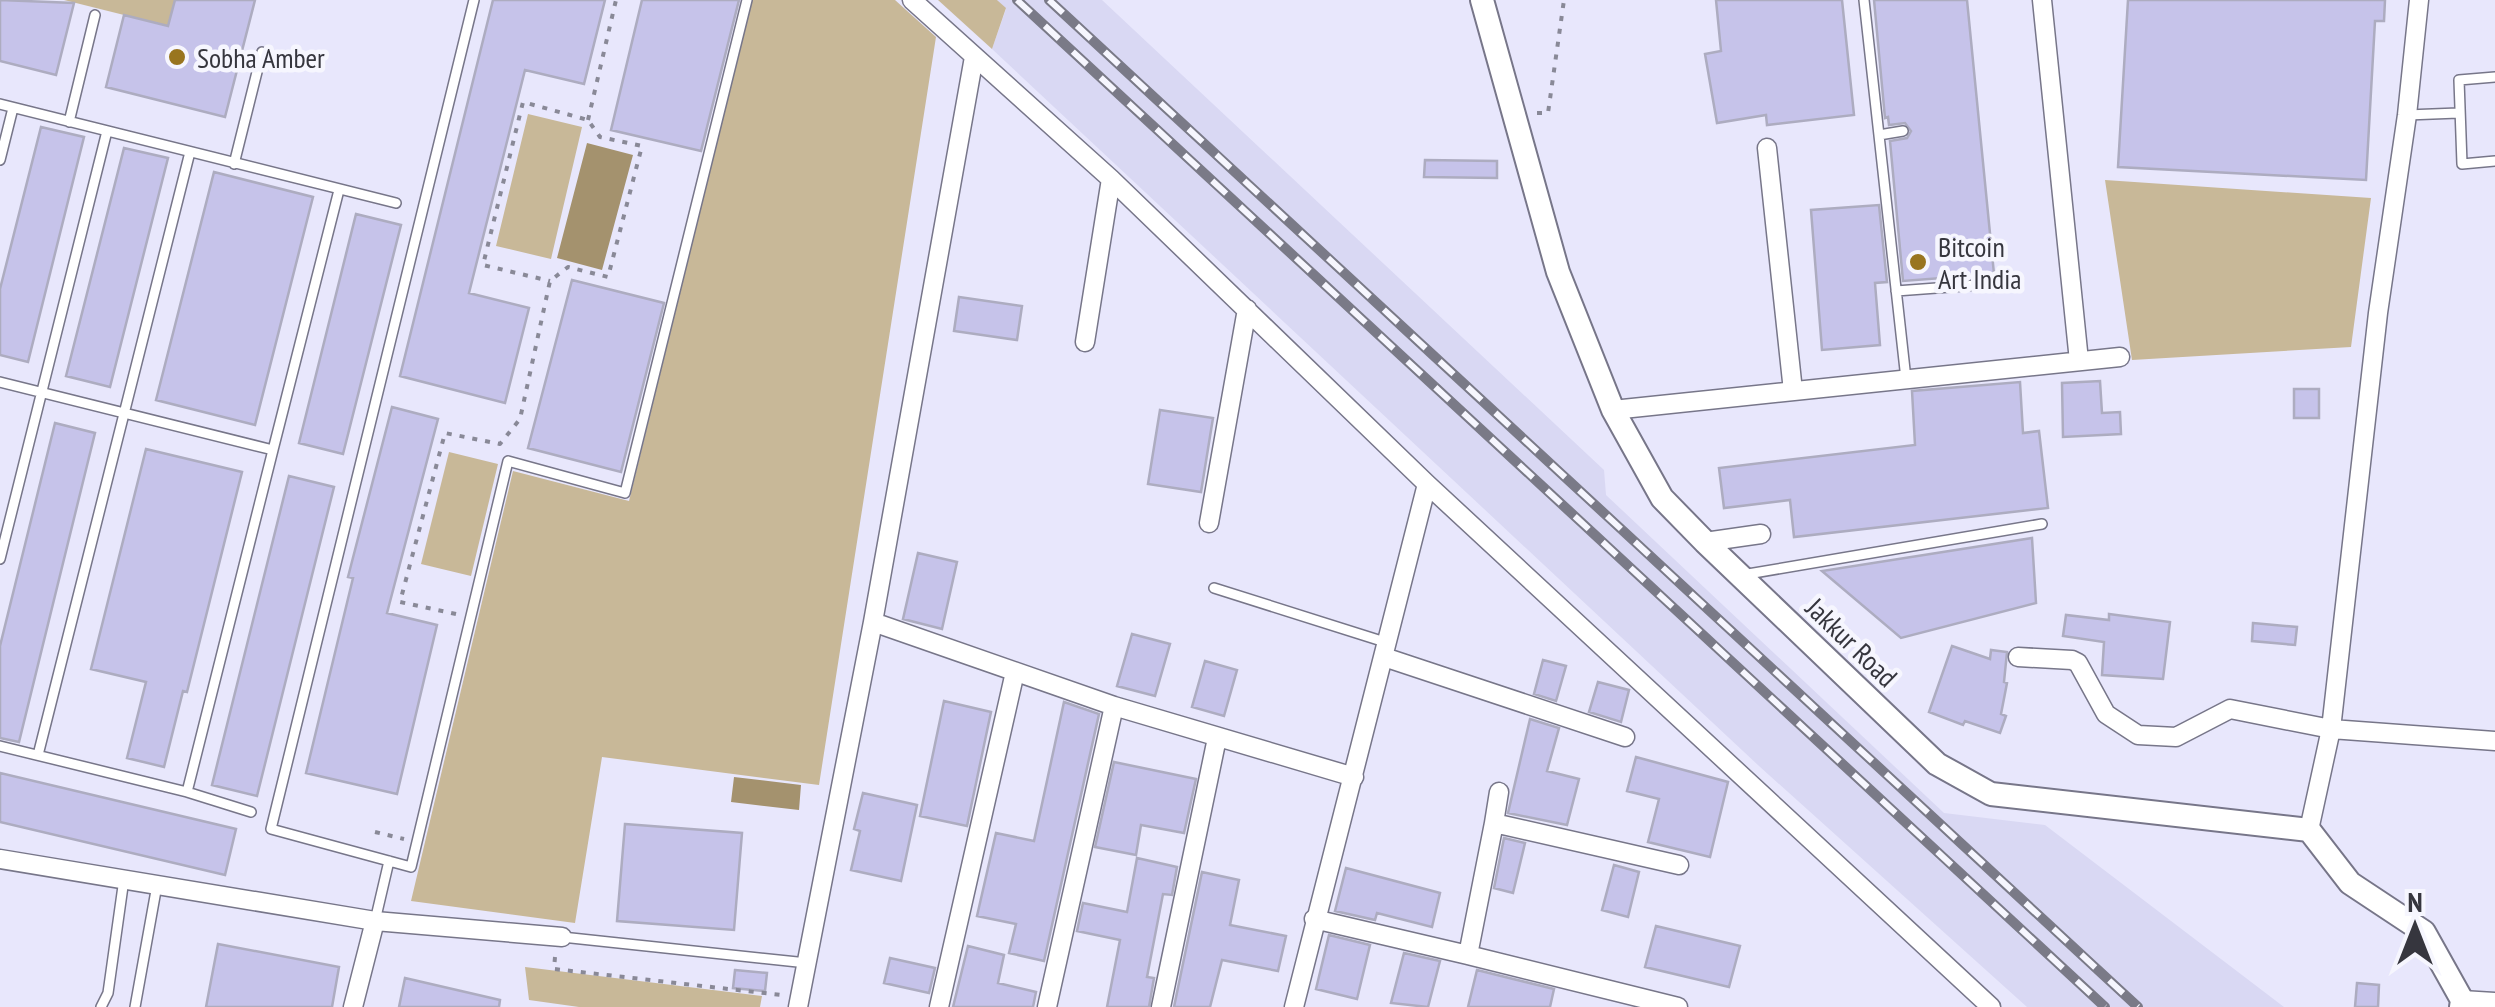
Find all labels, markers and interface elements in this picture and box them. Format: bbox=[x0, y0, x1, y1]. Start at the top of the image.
place label: Sobha Amber bbox=[197, 39, 325, 76]
marker: Sobha Amber bbox=[166, 46, 188, 68]
place label: Bitcoin Art India bbox=[1938, 228, 2021, 297]
marker: Bitcoin Art India bbox=[1907, 251, 1929, 273]
street label: Jakkur Road bbox=[1798, 589, 1906, 695]
north arrow bbox=[2365, 877, 2465, 977]
text: N bbox=[2407, 883, 2423, 920]

